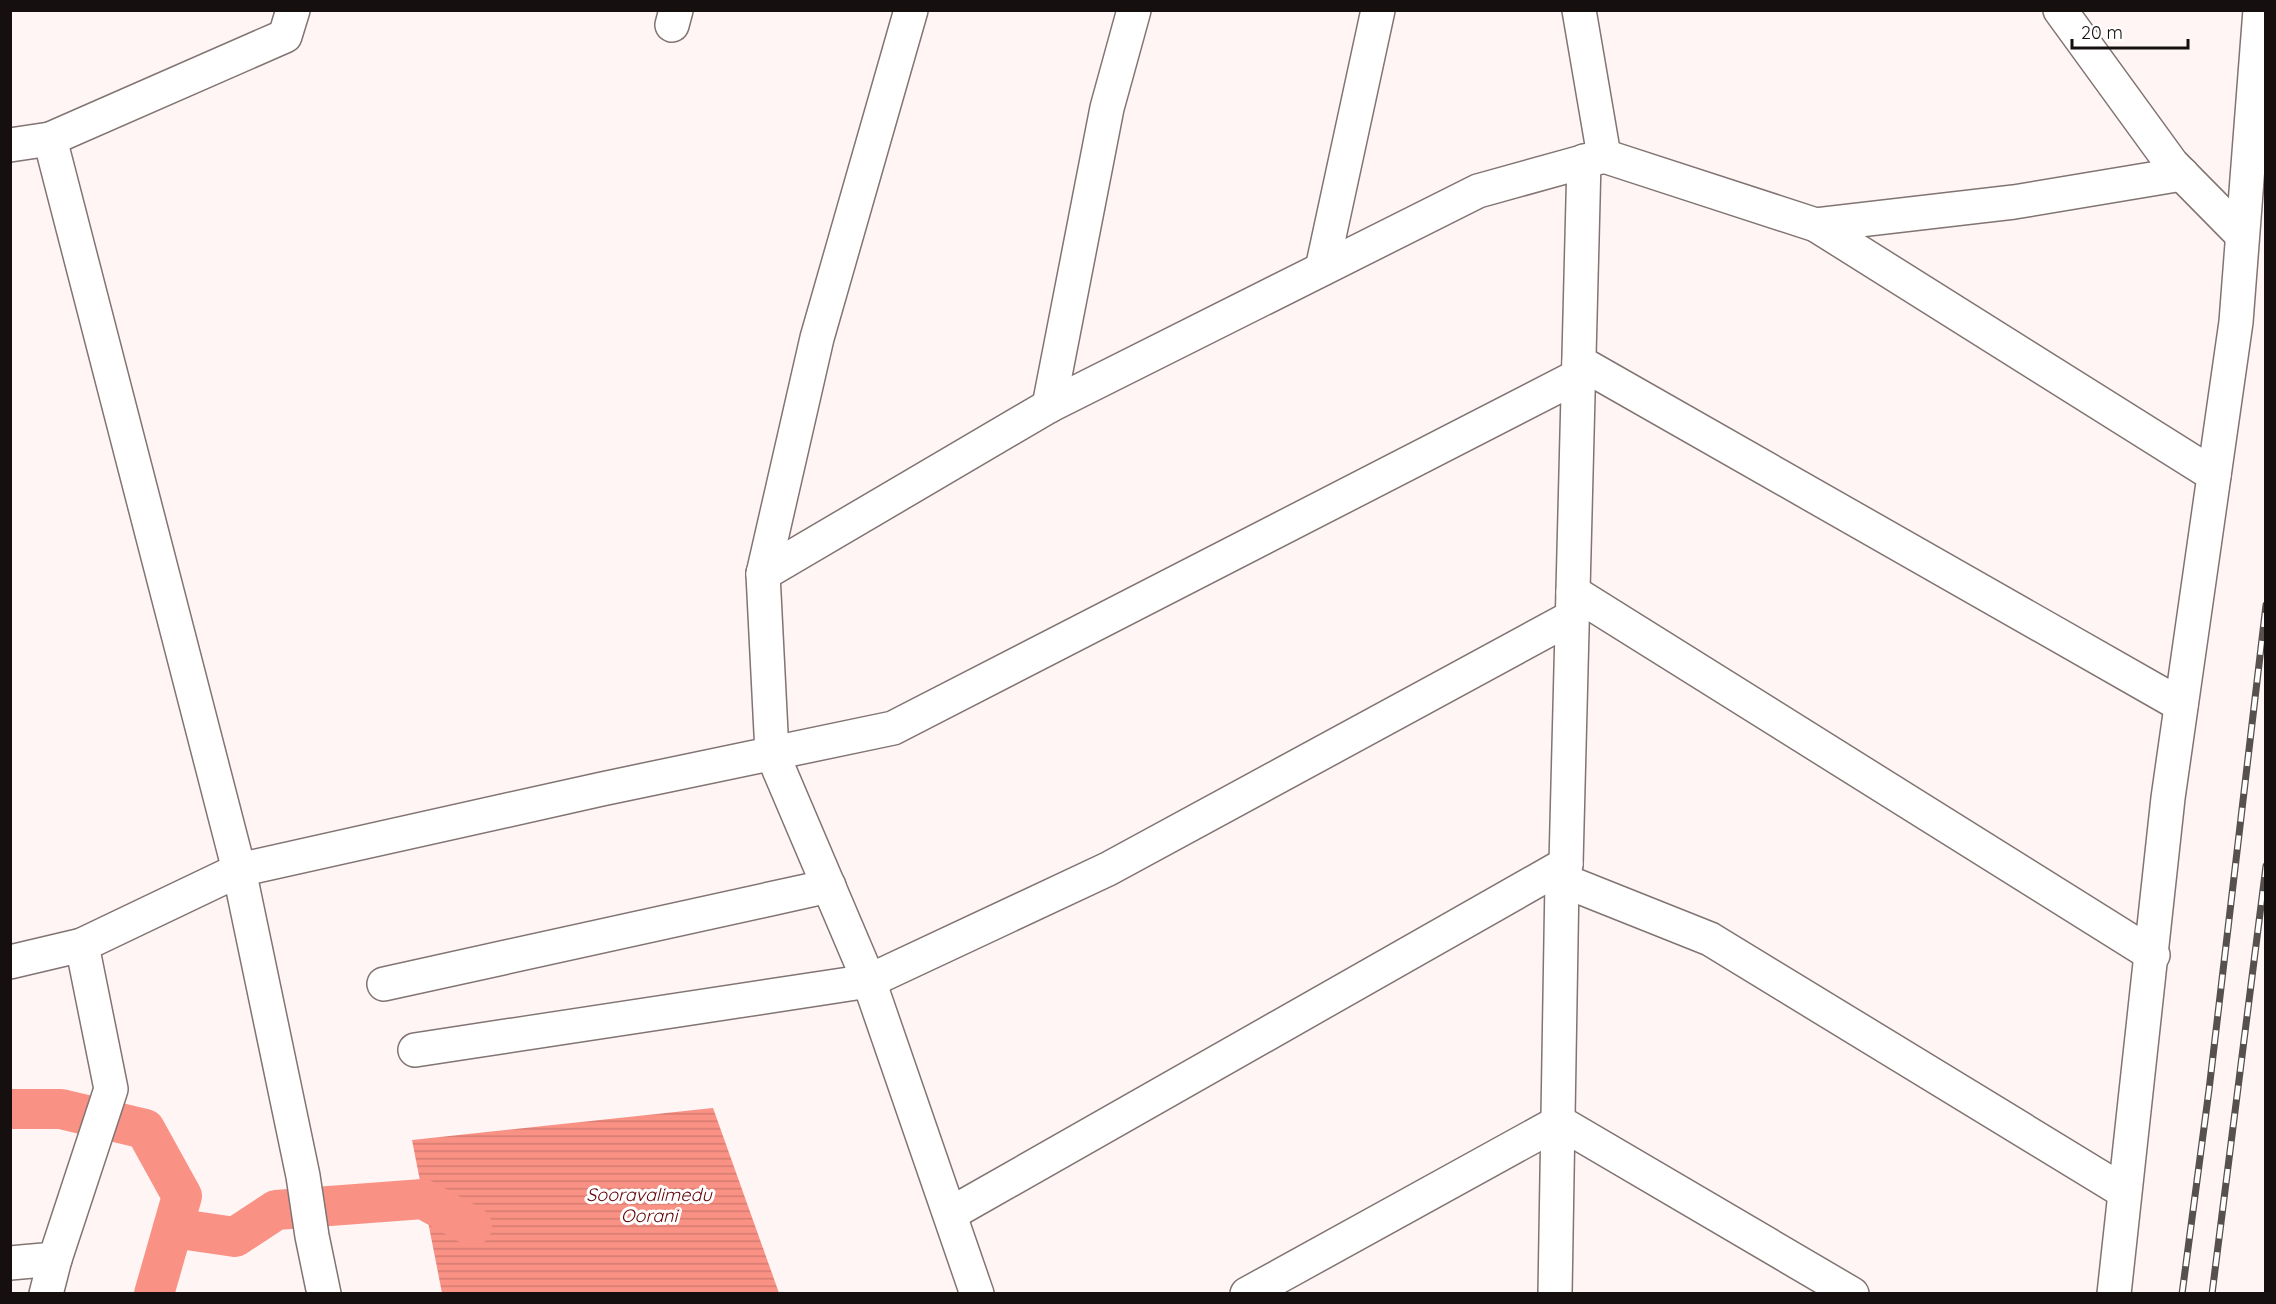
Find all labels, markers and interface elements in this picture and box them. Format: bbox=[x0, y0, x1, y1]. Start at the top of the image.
scale bar bbox=[2072, 12, 2188, 50]
text: 20 m bbox=[2081, 21, 2123, 44]
water label: Sooravalimedu Oorani bbox=[586, 1183, 714, 1227]

